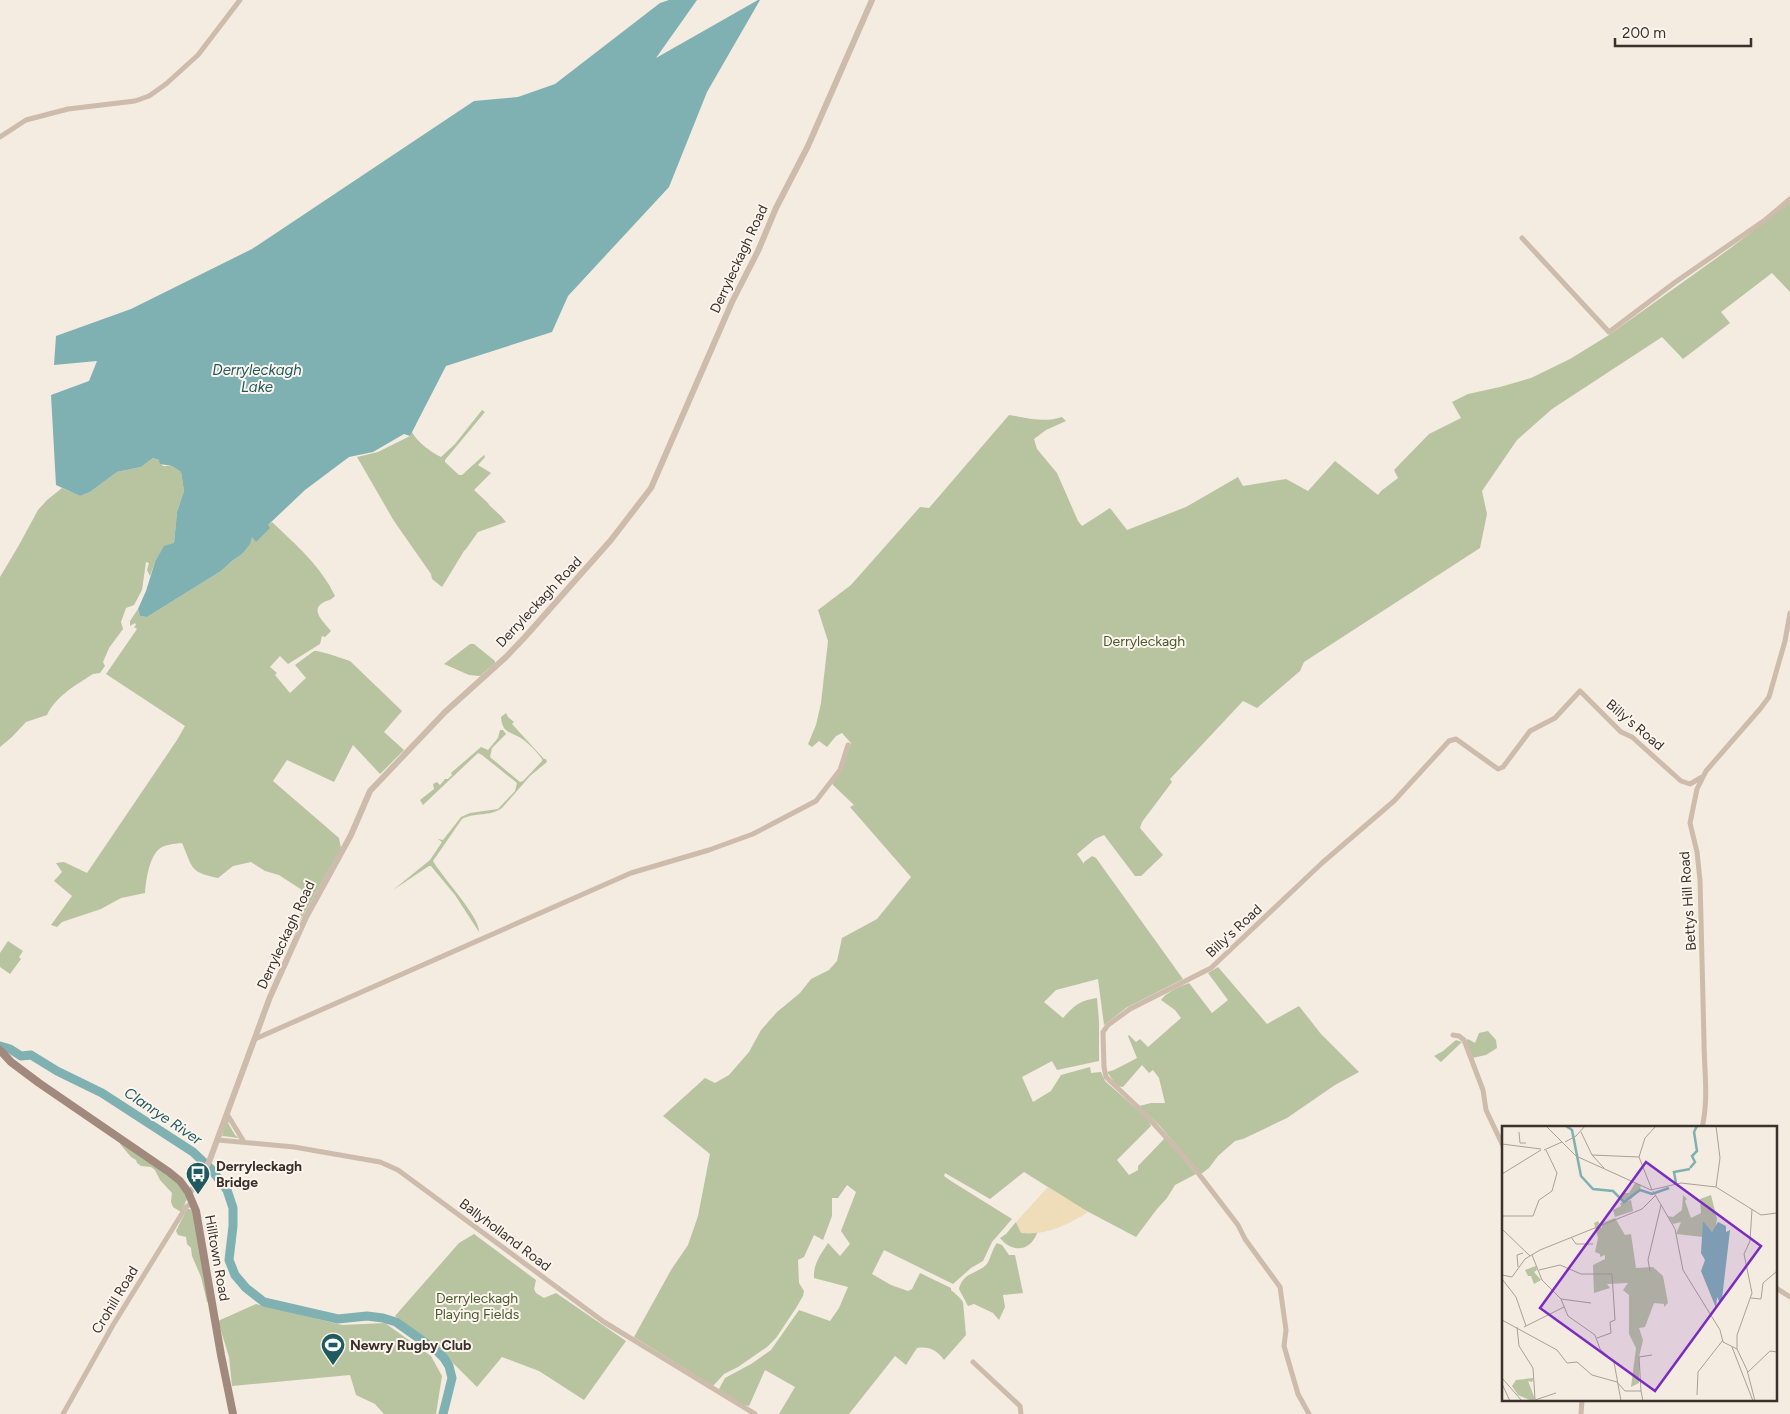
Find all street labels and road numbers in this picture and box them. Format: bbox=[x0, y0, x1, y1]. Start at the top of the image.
street label: Derryleckagh Road bbox=[706, 202, 772, 316]
street label: Derryleckagh Road bbox=[493, 553, 585, 651]
street label: Billy's Road bbox=[1603, 696, 1667, 754]
street label: Bettys Hill Road bbox=[1676, 851, 1700, 951]
street label: Derryleckagh Road bbox=[253, 878, 319, 992]
street label: Billy's Road bbox=[1202, 901, 1266, 961]
street label: Ballyholland Road bbox=[456, 1195, 554, 1275]
street label: Hilltown Road bbox=[201, 1213, 233, 1303]
street label: Crohill Road bbox=[88, 1263, 142, 1337]

